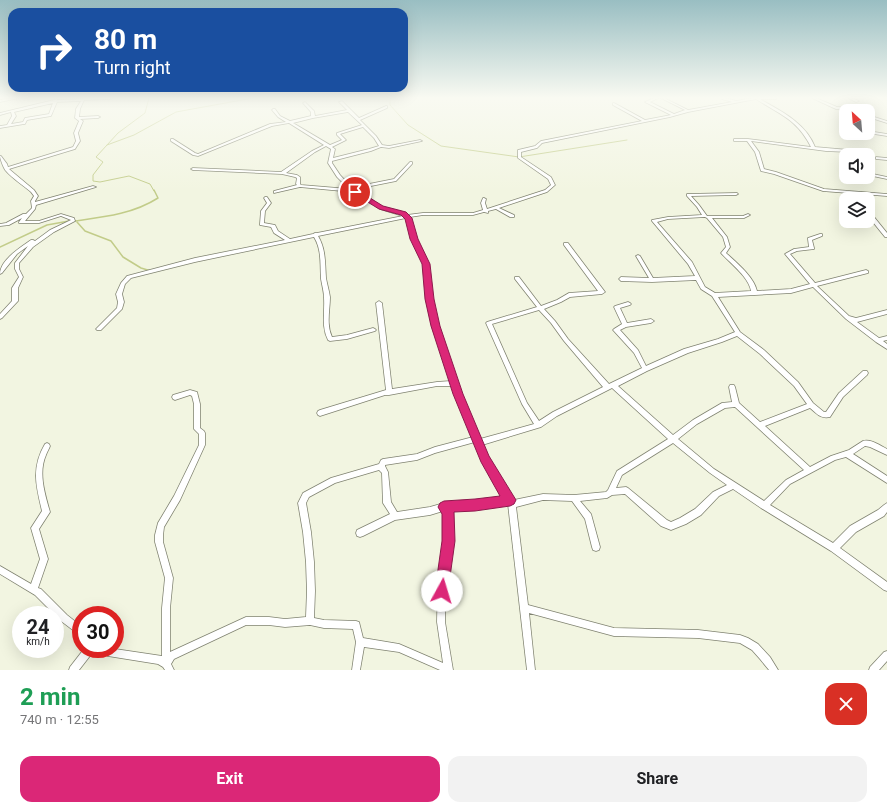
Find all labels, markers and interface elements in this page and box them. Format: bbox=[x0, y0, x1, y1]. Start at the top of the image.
text: 80 m bbox=[94, 23, 157, 56]
icon: right bbox=[28, 24, 80, 76]
text: Turn right bbox=[94, 57, 171, 78]
north arrow bbox=[839, 104, 875, 140]
map controls bbox=[839, 104, 875, 228]
button: sound bbox=[839, 148, 875, 184]
pin bbox=[338, 175, 372, 209]
icon: arrive bbox=[344, 181, 366, 203]
button: layers bbox=[839, 192, 875, 228]
position arrow bbox=[421, 570, 463, 612]
speed limit sign: 30 bbox=[72, 606, 124, 658]
text: 24 bbox=[27, 615, 49, 639]
text: km/h bbox=[26, 636, 50, 647]
text: 2 min bbox=[20, 683, 80, 711]
button: close bbox=[825, 683, 867, 725]
text: 740 m · 12:55 bbox=[20, 712, 99, 727]
button: Exit bbox=[20, 756, 440, 802]
button: Share bbox=[448, 756, 867, 802]

